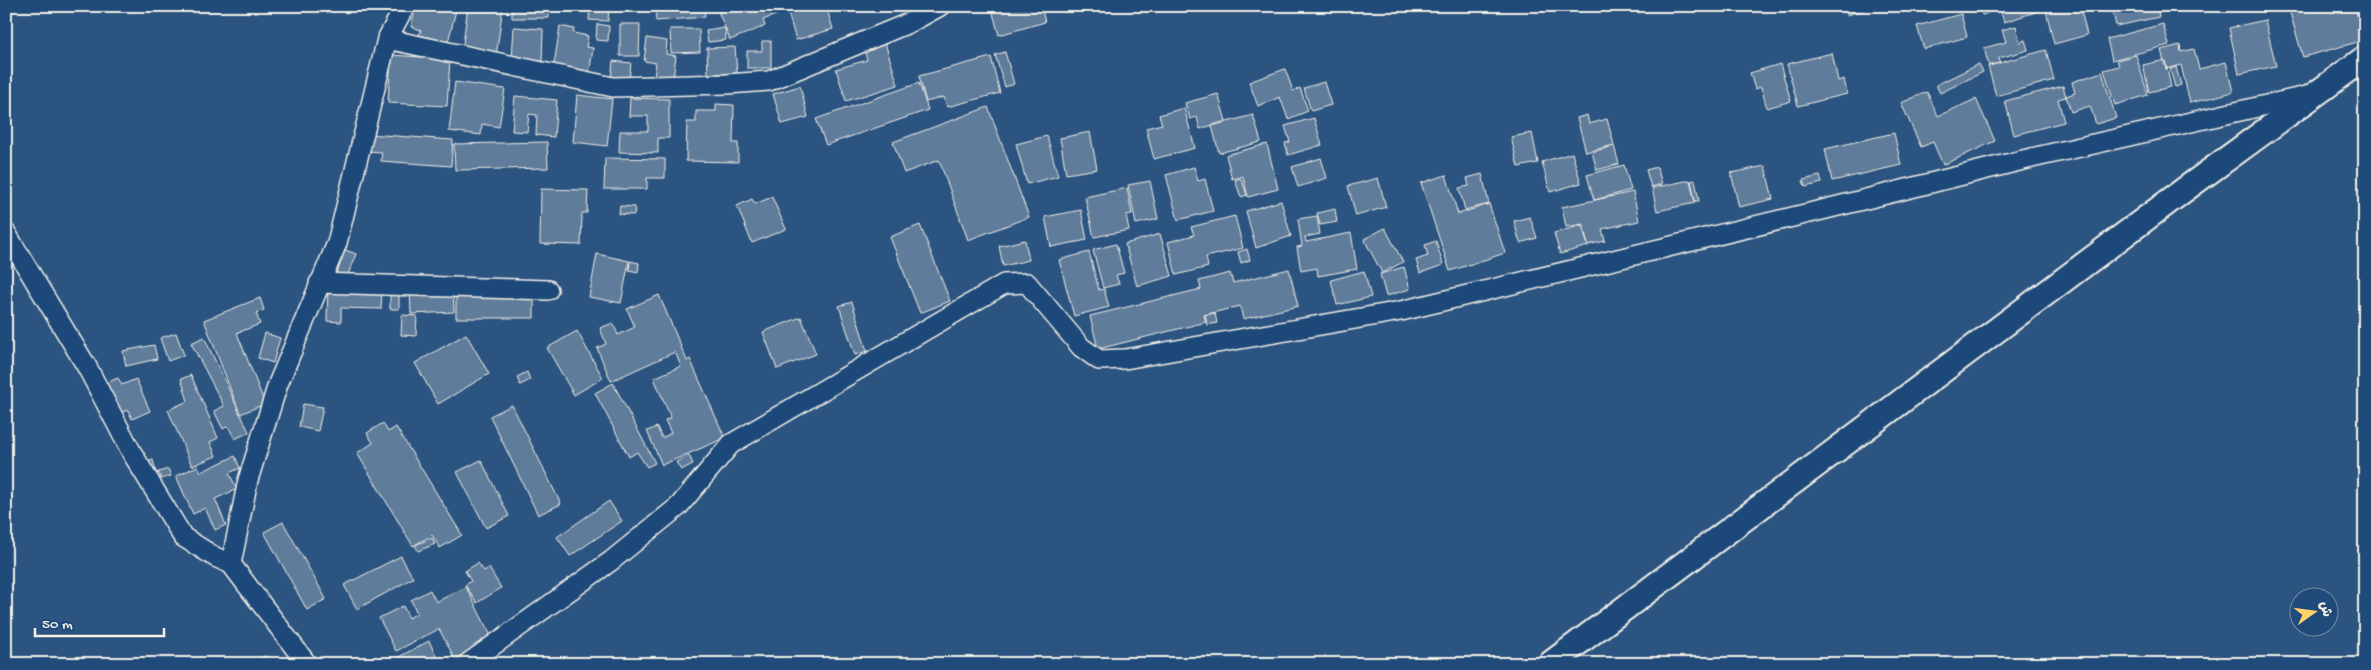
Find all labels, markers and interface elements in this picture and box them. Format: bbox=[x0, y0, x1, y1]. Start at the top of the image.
north arrow bbox=[2288, 588, 2338, 638]
text: ش bbox=[2314, 600, 2334, 619]
scale bar bbox=[35, 605, 164, 637]
text: 50 m bbox=[42, 616, 73, 634]

